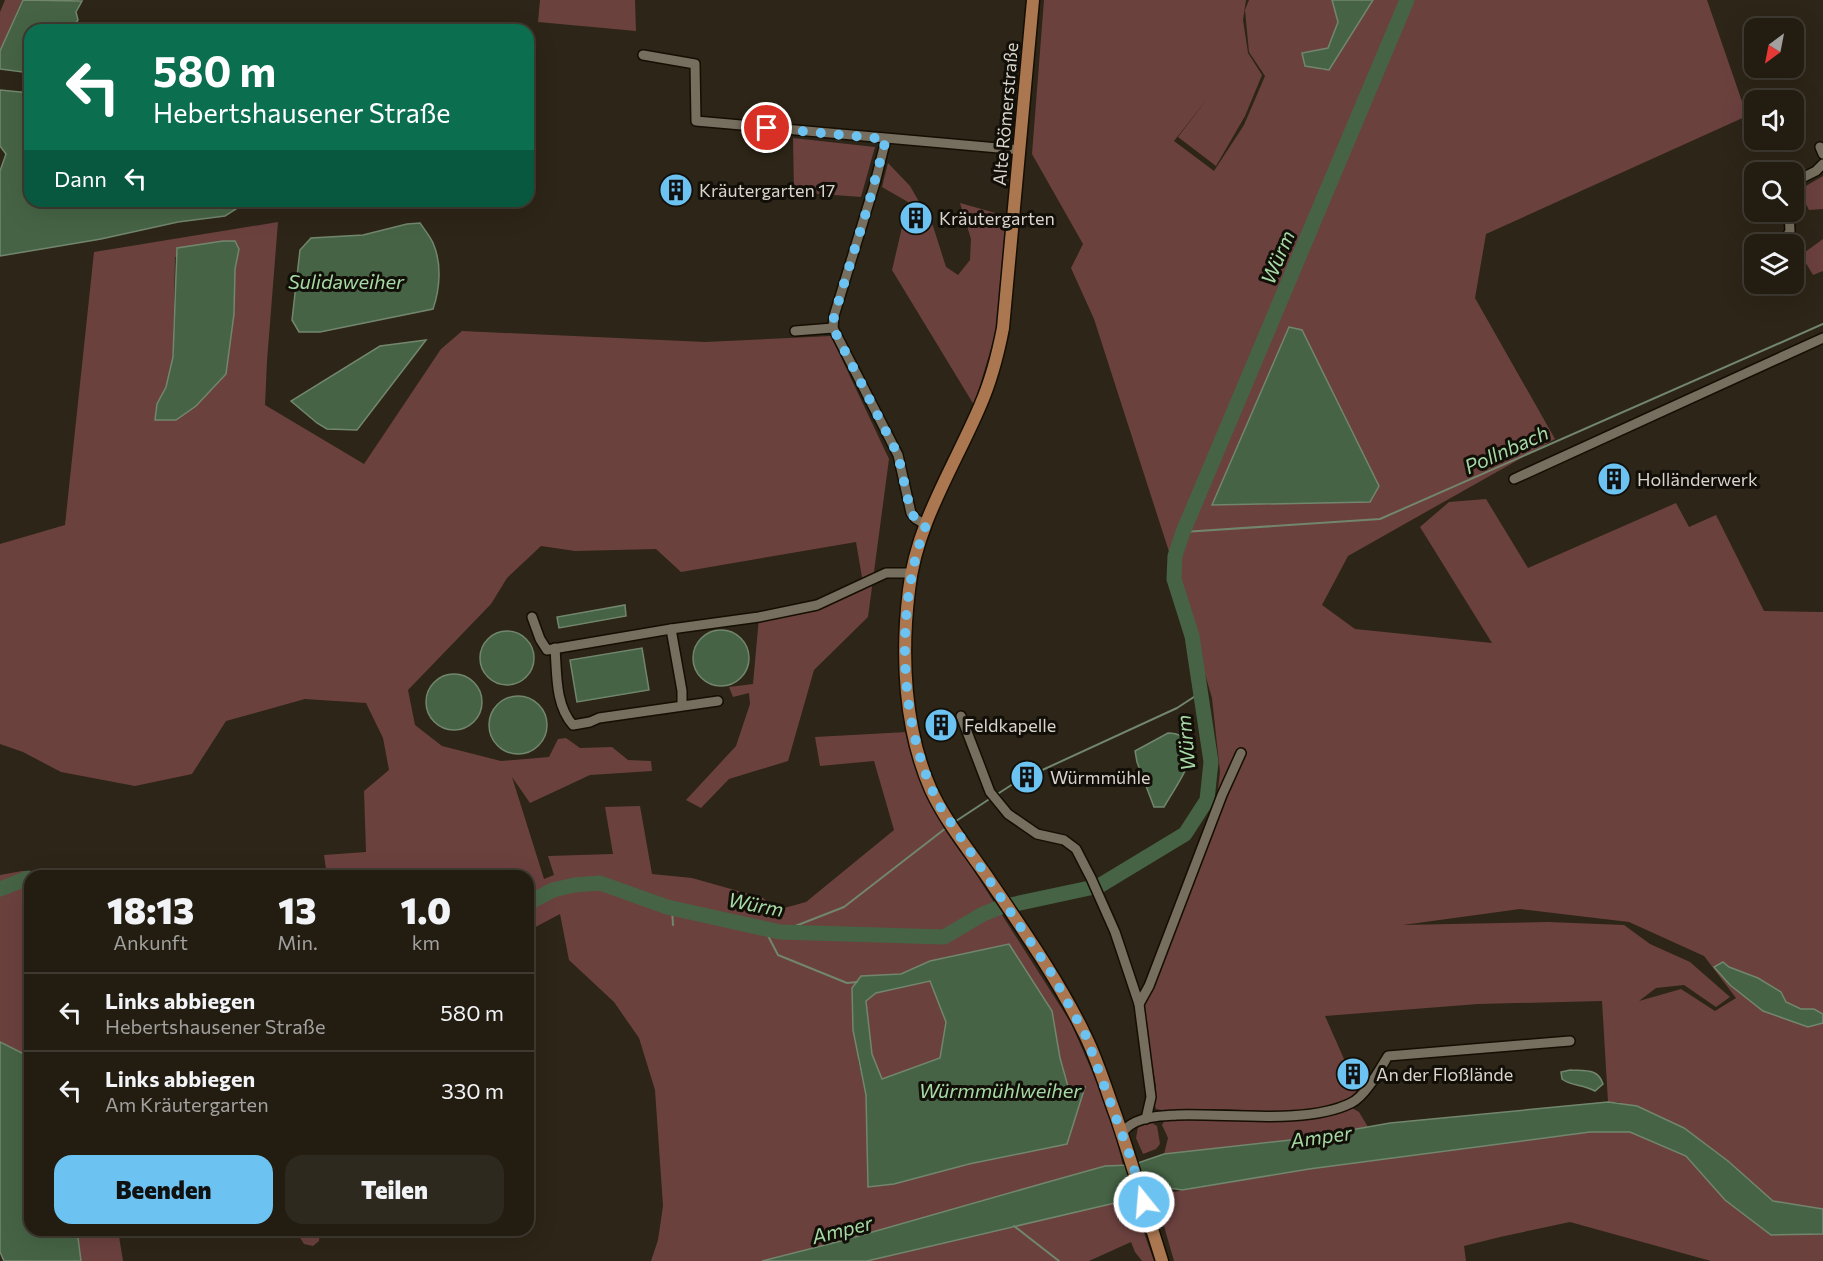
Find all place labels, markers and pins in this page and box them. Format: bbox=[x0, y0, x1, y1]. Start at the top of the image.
pin bbox=[741, 102, 792, 153]
building icon: Kräutergarten 17 bbox=[658, 172, 694, 208]
place label: Kräutergarten 17 bbox=[699, 179, 835, 201]
building icon: Kräutergarten bbox=[898, 200, 934, 236]
place label: Kräutergarten bbox=[939, 207, 1055, 229]
building icon: Holländerwerk bbox=[1596, 461, 1632, 497]
place label: Holländerwerk bbox=[1637, 468, 1758, 490]
building icon: Feldkapelle bbox=[923, 707, 959, 743]
place label: Feldkapelle bbox=[964, 714, 1056, 736]
building icon: Würmmühle bbox=[1009, 759, 1045, 795]
place label: Würmmühle bbox=[1050, 766, 1151, 788]
building icon: An der Floßlände bbox=[1335, 1056, 1371, 1092]
place label: An der Floßlände bbox=[1376, 1063, 1513, 1085]

